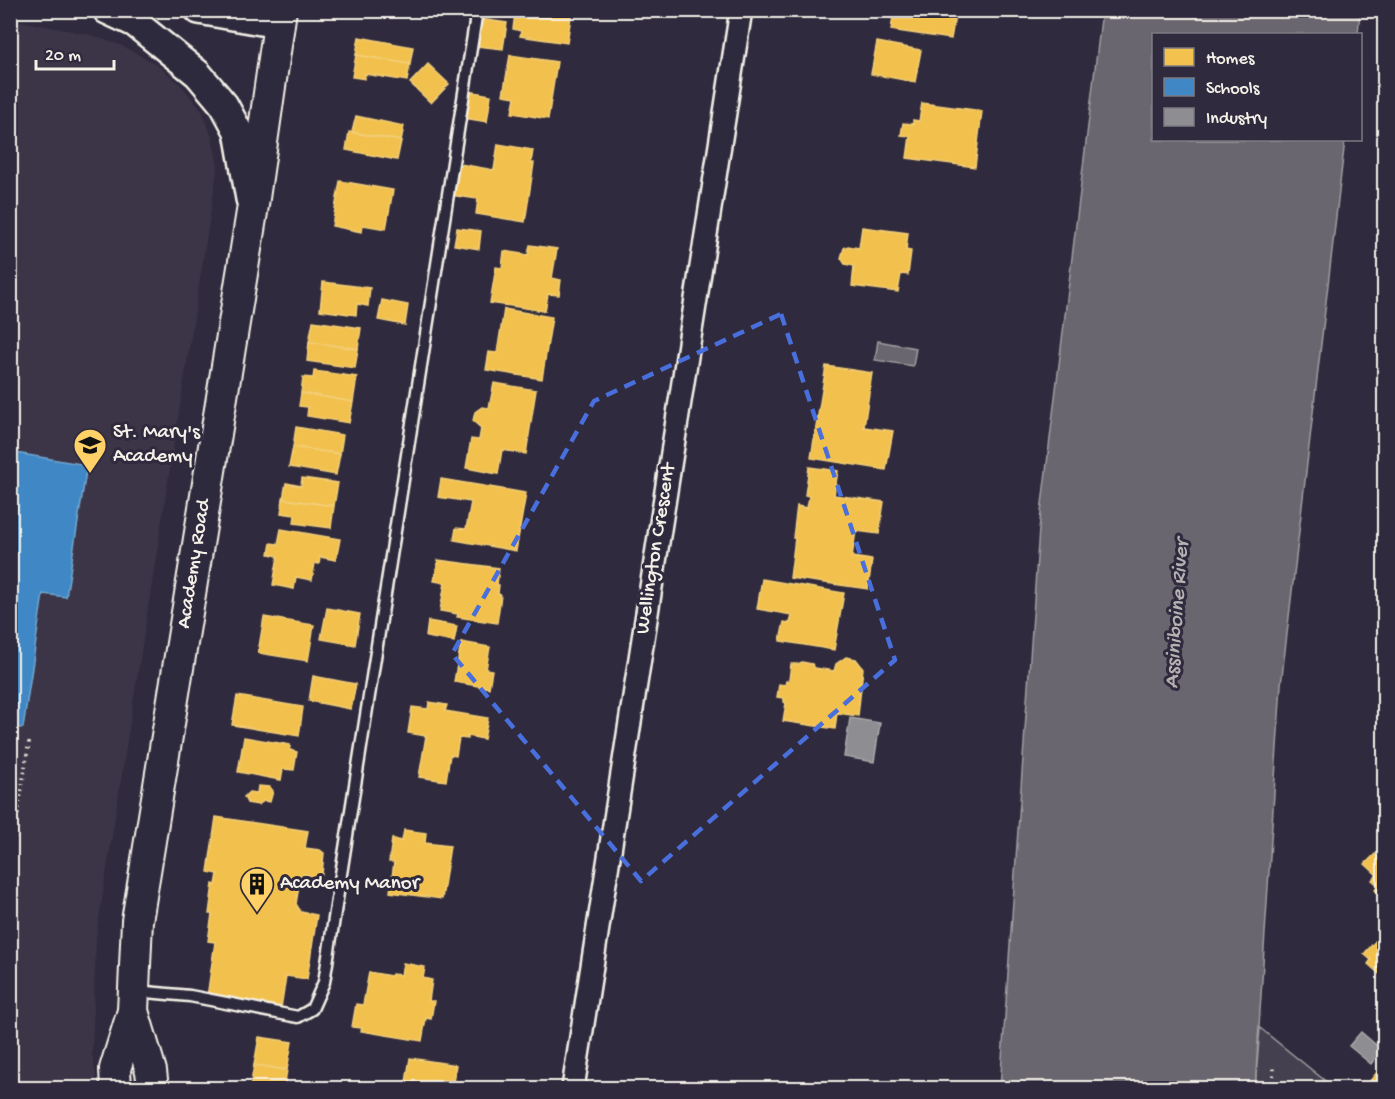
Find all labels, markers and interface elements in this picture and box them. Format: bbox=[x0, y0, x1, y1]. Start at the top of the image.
scale bar bbox=[36, 33, 114, 71]
legend bbox=[1152, 33, 1362, 141]
text: 20 m bbox=[45, 46, 81, 67]
text: Homes bbox=[1206, 49, 1256, 70]
text: Schools bbox=[1206, 79, 1261, 100]
text: Industry bbox=[1206, 109, 1267, 130]
place label: St. Mary's Academy bbox=[113, 421, 201, 470]
school or university icon: St. Mary's Academy bbox=[72, 427, 108, 474]
street label: Wellington Crescent bbox=[631, 459, 683, 636]
street label: Academy Road bbox=[172, 496, 218, 630]
water label: Assiniboine River bbox=[1160, 535, 1196, 689]
building icon: Academy Manor bbox=[239, 866, 275, 913]
place label: Academy Manor bbox=[280, 872, 421, 897]

